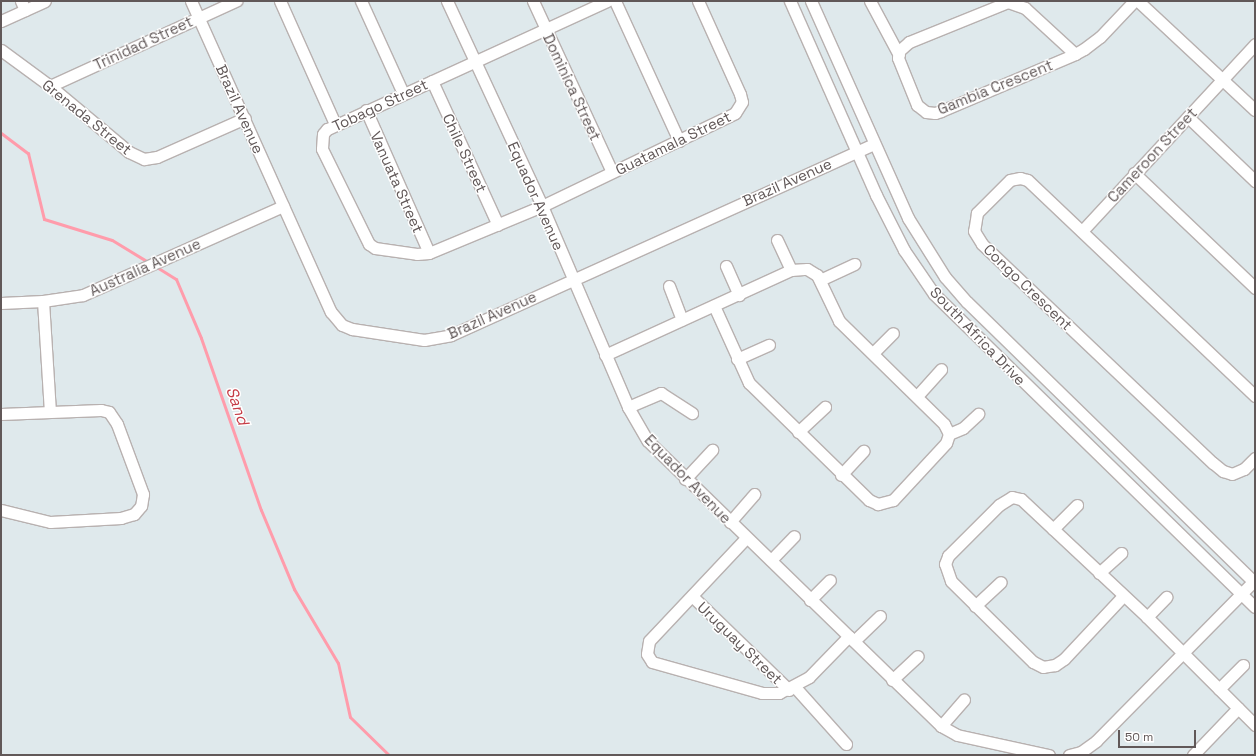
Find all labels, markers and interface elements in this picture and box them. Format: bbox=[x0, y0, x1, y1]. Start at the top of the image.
street label: Trinidad Street bbox=[91, 12, 195, 74]
street label: Dominica Street bbox=[539, 31, 605, 143]
street label: Gambia Crescent bbox=[935, 56, 1055, 118]
street label: Brazil Avenue bbox=[212, 62, 268, 156]
street label: Grenada Street bbox=[39, 75, 135, 159]
street label: Tobago Street bbox=[329, 75, 431, 135]
street label: Cameroon Street bbox=[1104, 104, 1200, 206]
street label: Guatamala Street bbox=[612, 107, 734, 179]
street label: Chile Street bbox=[439, 111, 491, 195]
street label: Vanuata Street bbox=[367, 129, 427, 235]
street label: Equador Avenue bbox=[504, 139, 568, 253]
street label: Brazil Avenue bbox=[740, 154, 834, 210]
street label: Australia Avenue bbox=[86, 234, 204, 300]
street label: Congo Crescent bbox=[980, 240, 1076, 334]
street label: South Africa Drive bbox=[926, 283, 1030, 389]
street label: Brazil Avenue bbox=[445, 287, 539, 343]
water label: Sand bbox=[222, 384, 252, 428]
street label: Equador Avenue bbox=[641, 431, 735, 527]
street label: Uruguay Street bbox=[694, 598, 786, 688]
scale bar bbox=[1120, 722, 1198, 748]
text: 50 m bbox=[1125, 729, 1153, 745]

